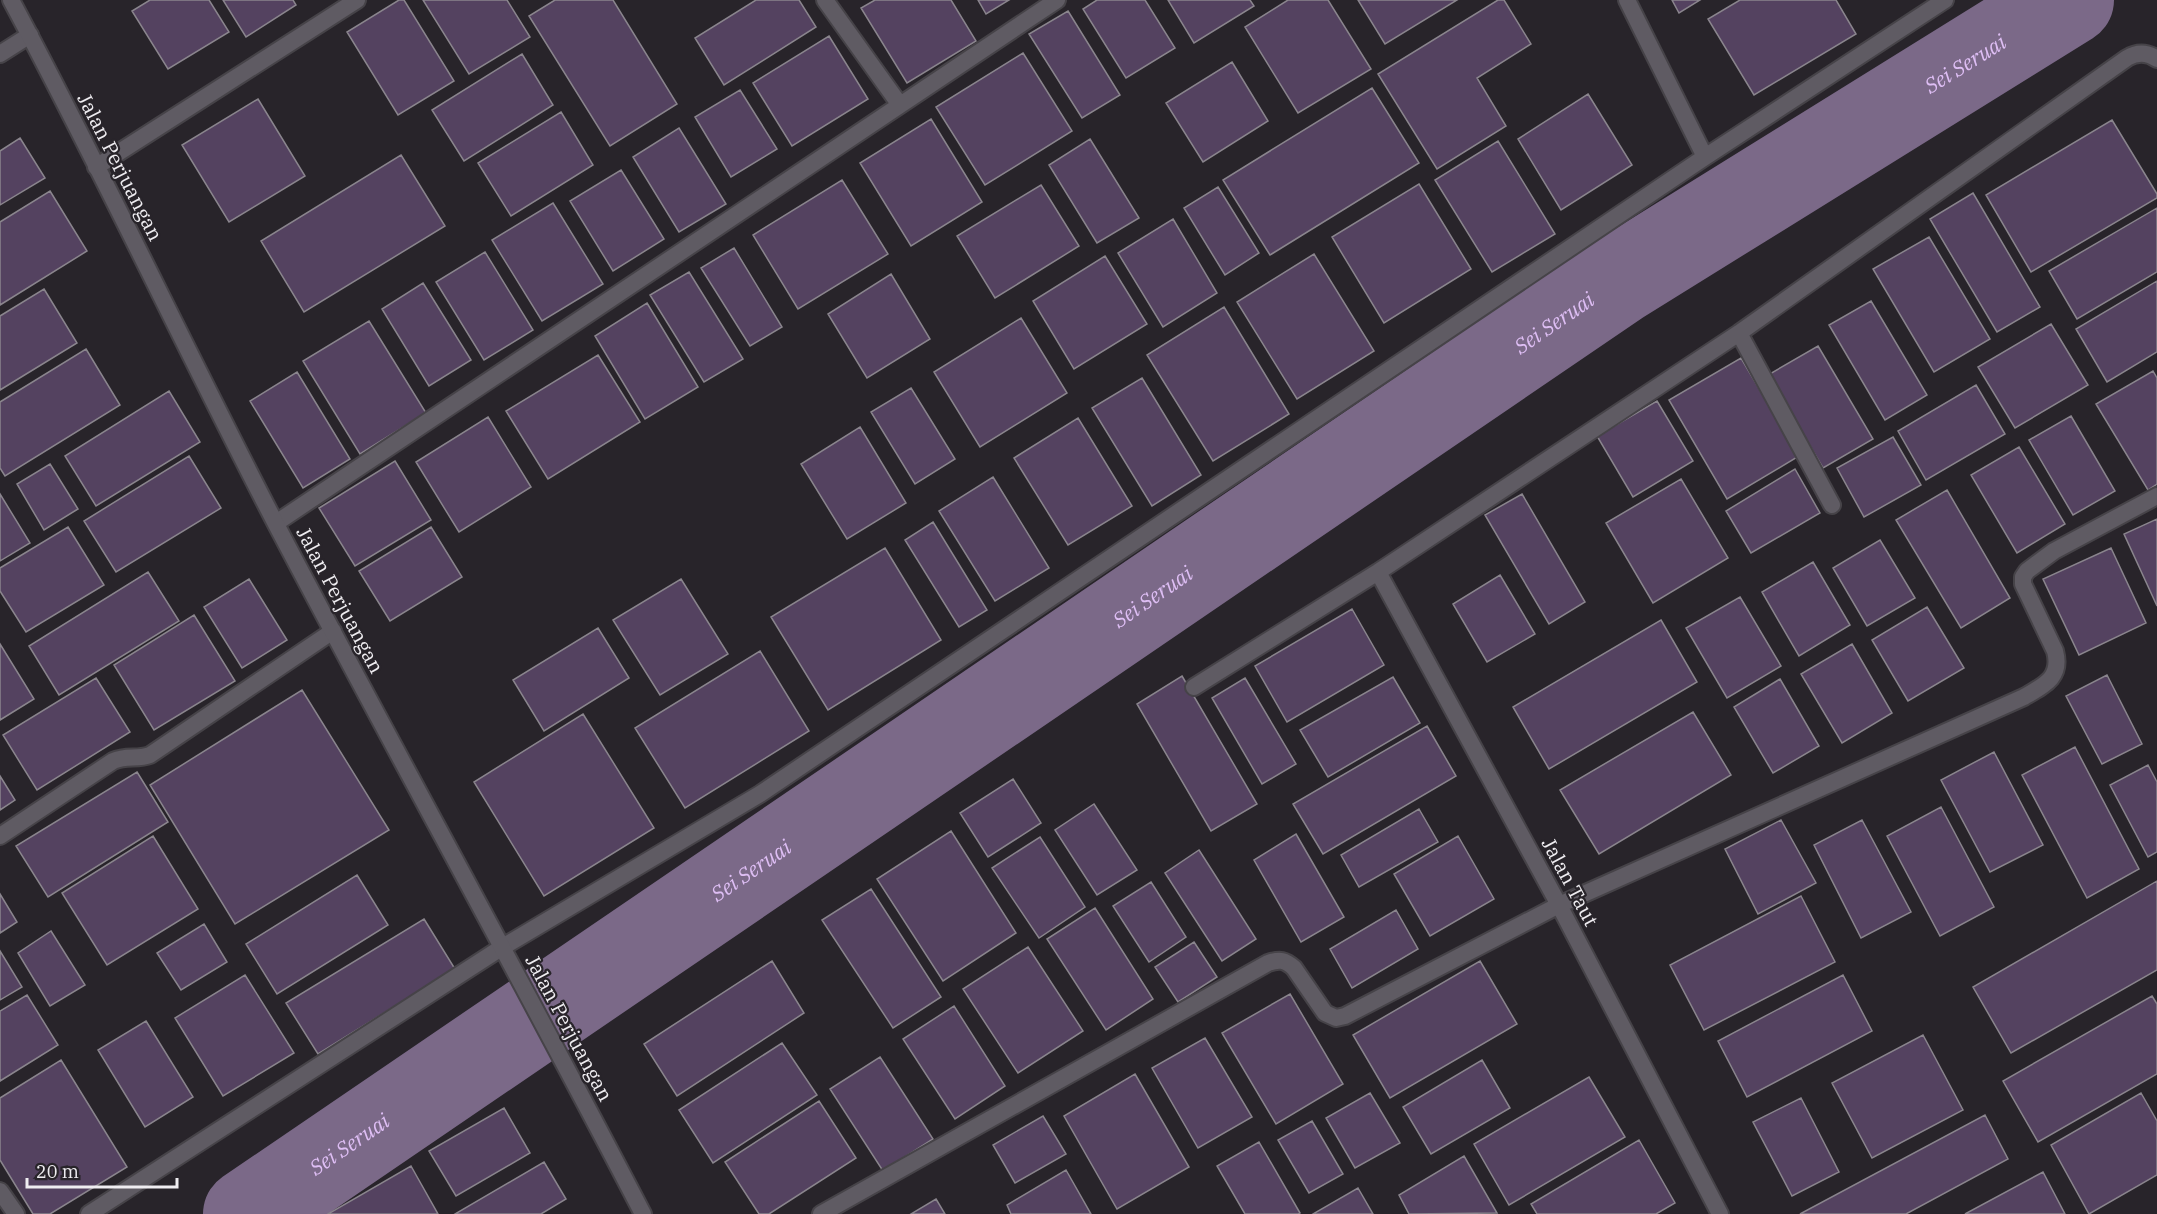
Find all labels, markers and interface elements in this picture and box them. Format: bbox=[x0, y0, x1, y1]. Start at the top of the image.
water label: Sei Seruai bbox=[1918, 27, 2012, 100]
street label: Jalan Perjuangan bbox=[71, 88, 169, 246]
water label: Sei Seruai bbox=[1507, 285, 1600, 360]
street label: Jalan Perjuangan bbox=[290, 522, 391, 678]
water label: Sei Seruai bbox=[1106, 559, 1198, 634]
water label: Sei Seruai bbox=[704, 832, 797, 908]
street label: Jalan Taut bbox=[1536, 833, 1605, 931]
street label: Jalan Perjuangan bbox=[519, 950, 620, 1106]
water label: Sei Seruai bbox=[303, 1106, 395, 1182]
scale bar bbox=[27, 1151, 177, 1189]
text: 20 m bbox=[36, 1160, 79, 1183]

